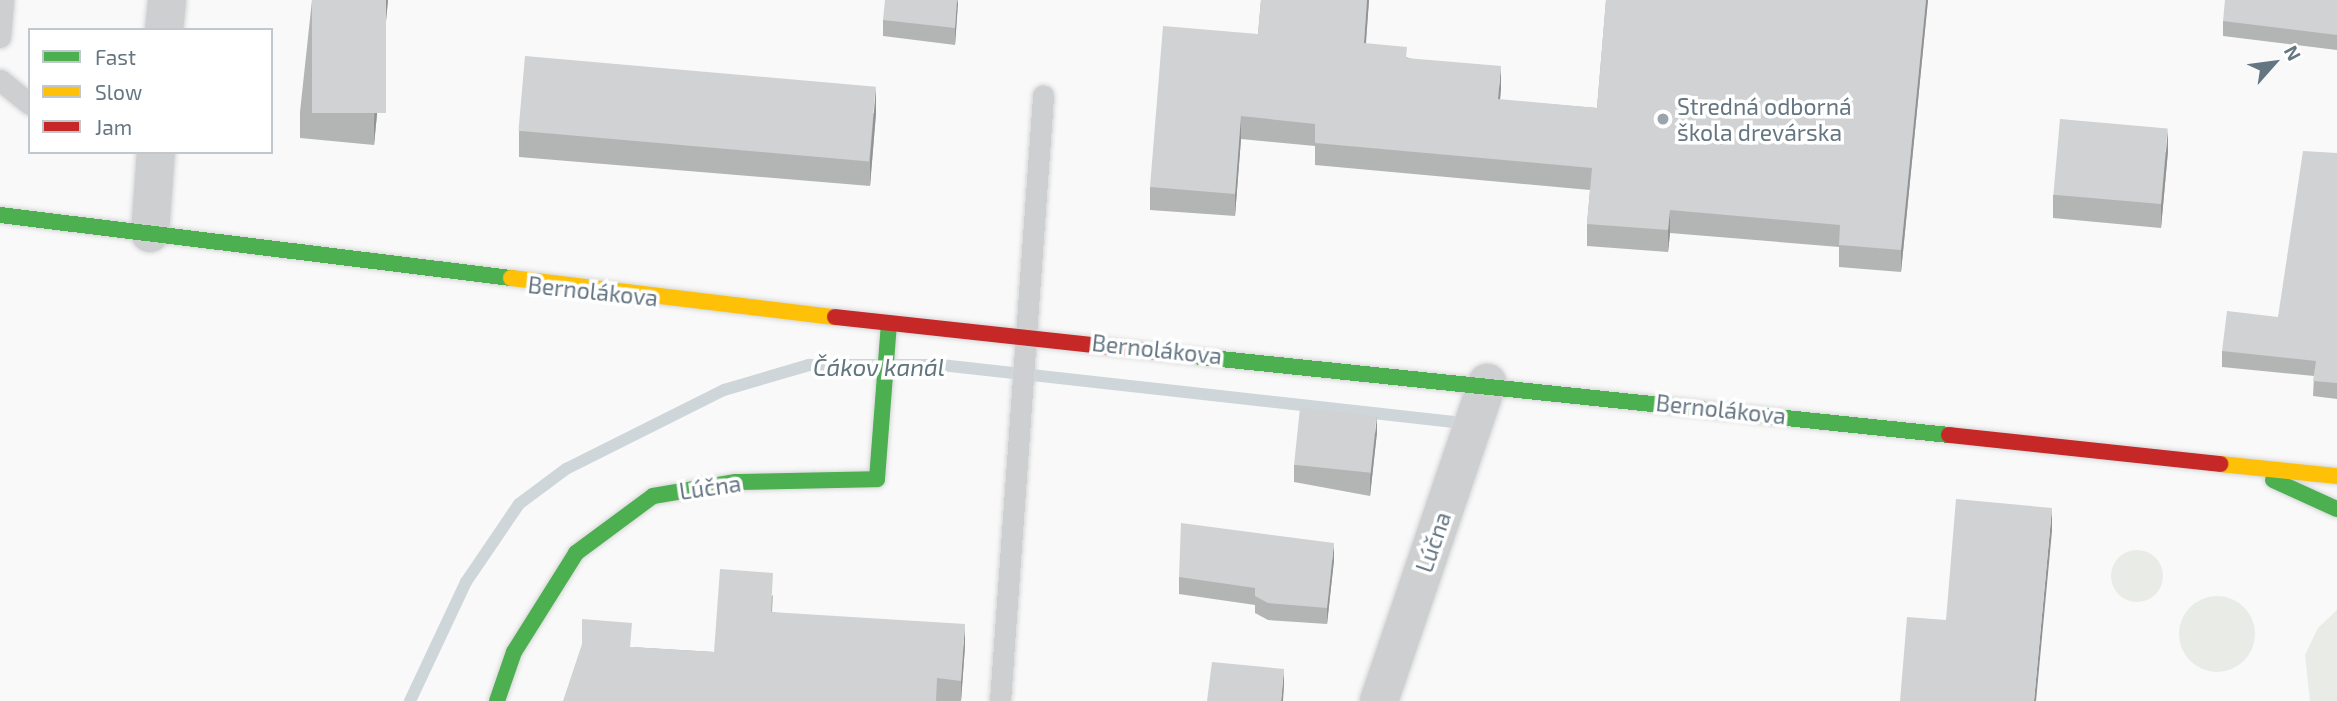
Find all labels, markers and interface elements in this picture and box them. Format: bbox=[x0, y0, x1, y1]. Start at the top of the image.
legend bbox=[28, 28, 273, 154]
north arrow bbox=[2239, 28, 2309, 98]
text: N bbox=[2280, 41, 2306, 64]
text: Fast bbox=[95, 44, 136, 69]
text: Slow bbox=[95, 79, 142, 104]
place label: Stredná odborná škola drevárska bbox=[1677, 92, 1852, 146]
marker: Stredná odborná škola drevárska bbox=[1655, 111, 1671, 127]
text: Jam bbox=[95, 114, 132, 139]
street label: Bernolákova bbox=[527, 270, 659, 312]
street label: Bernolákova bbox=[1091, 328, 1223, 370]
water label: Čákov kanál bbox=[813, 353, 945, 381]
street label: Bernolákova bbox=[1655, 388, 1787, 430]
street label: Lúčna bbox=[677, 469, 743, 505]
street label: Lúčna bbox=[1410, 508, 1456, 576]

